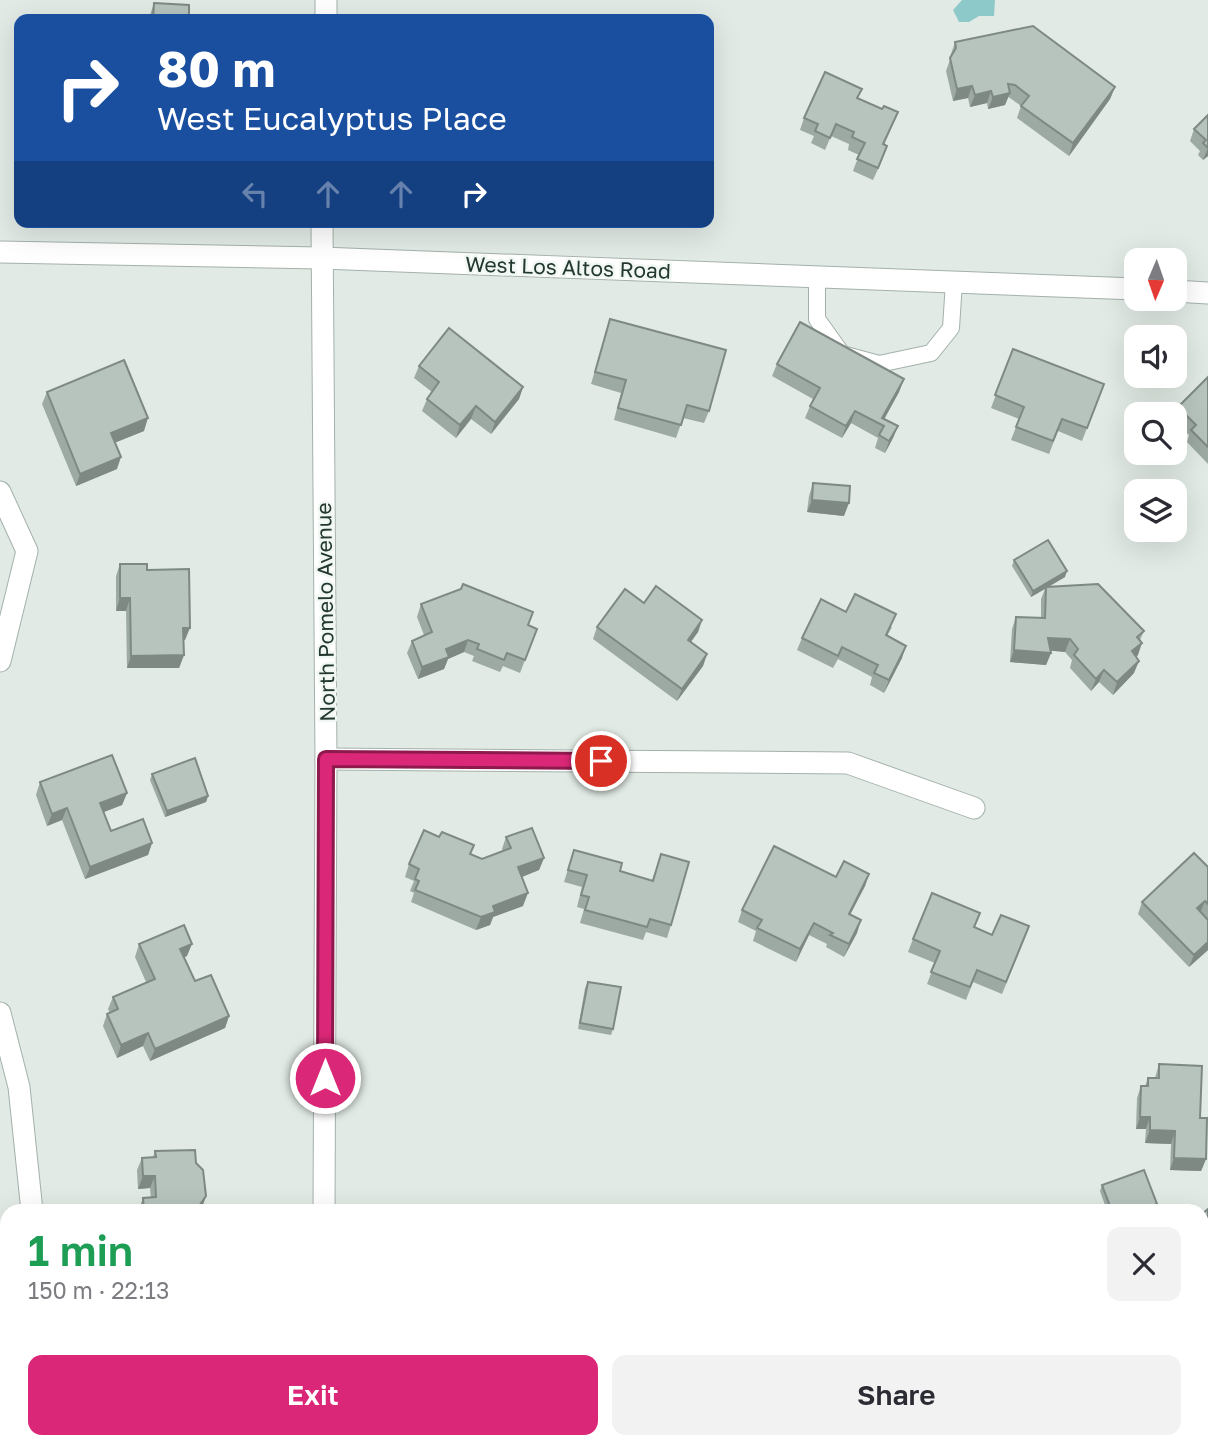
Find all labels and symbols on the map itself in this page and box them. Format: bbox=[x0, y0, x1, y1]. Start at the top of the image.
north arrow bbox=[1124, 248, 1186, 312]
street label: West Los Altos Road bbox=[465, 250, 671, 284]
street label: North Pomelo Avenue bbox=[310, 502, 340, 722]
pin bbox=[571, 731, 631, 791]
position arrow bbox=[288, 1041, 362, 1115]

